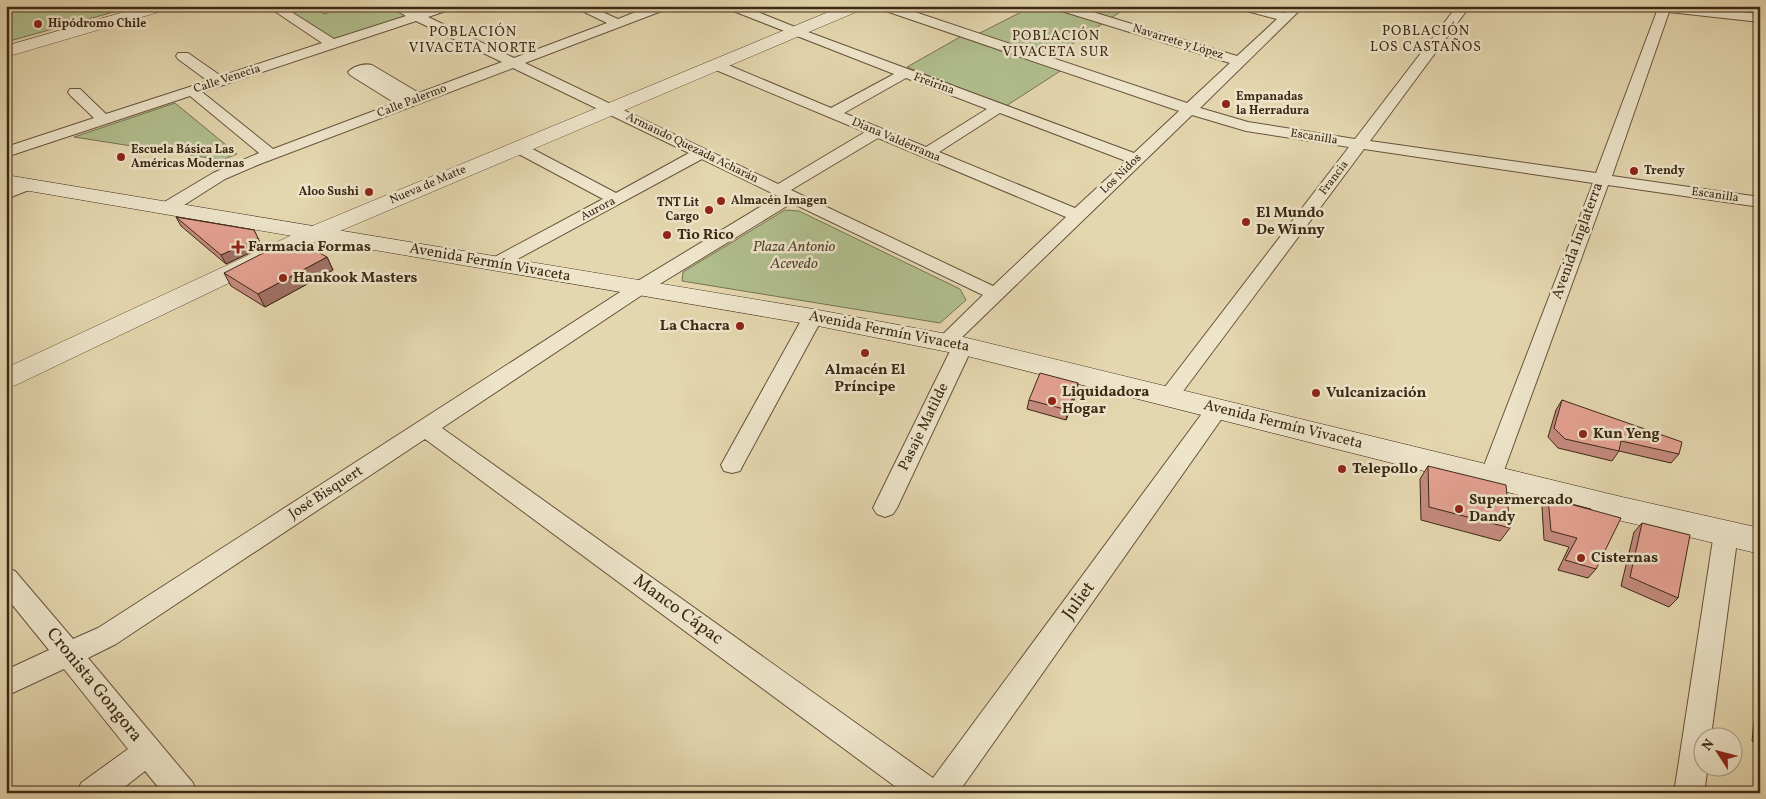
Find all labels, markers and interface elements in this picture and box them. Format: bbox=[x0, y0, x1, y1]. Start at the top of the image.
place label: Hipódromo Chile bbox=[48, 16, 147, 32]
marker: Hipódromo Chile bbox=[32, 18, 44, 30]
street label: Navarrete y López bbox=[1130, 21, 1226, 63]
district label: POBLACIÓN LOS CASTAÑOS bbox=[1370, 21, 1482, 57]
district label: POBLACIÓN VIVACETA NORTE bbox=[409, 22, 537, 58]
district label: POBLACIÓN VIVACETA SUR bbox=[1002, 26, 1110, 62]
street label: Calle Venecia bbox=[192, 61, 262, 97]
street label: Freirina bbox=[911, 69, 957, 99]
street label: Calle Palermo bbox=[375, 80, 449, 122]
place label: Empanadas la Herradura bbox=[1236, 89, 1310, 119]
marker: Empanadas la Herradura bbox=[1220, 98, 1232, 110]
street label: Armando Quezada Acharán bbox=[623, 109, 761, 187]
street label: Diana Valderrama bbox=[849, 114, 943, 166]
street label: Escanilla bbox=[1289, 125, 1339, 149]
place label: Escuela Básica Las Américas Modernas bbox=[131, 142, 245, 172]
street label: Los Nidos bbox=[1097, 150, 1145, 198]
marker: Escuela Básica Las Américas Modernas bbox=[115, 151, 127, 163]
street label: Francia bbox=[1316, 157, 1352, 199]
street label: Nueva de Matte bbox=[387, 162, 469, 208]
place label: Trendy bbox=[1644, 163, 1685, 179]
marker: Trendy bbox=[1628, 165, 1640, 177]
street label: Avenida Inglaterra bbox=[1547, 180, 1609, 302]
place label: Aloo Sushi bbox=[299, 184, 359, 200]
street label: Escanilla bbox=[1690, 184, 1740, 206]
marker: Aloo Sushi bbox=[363, 186, 375, 198]
street label: Aurora bbox=[578, 193, 618, 225]
place label: Almacén Imagen bbox=[731, 193, 827, 209]
place label: TNT Lit Cargo bbox=[657, 195, 699, 225]
marker: Almacén Imagen bbox=[715, 195, 727, 207]
place label: El Mundo De Winny bbox=[1256, 203, 1325, 241]
marker: TNT Lit Cargo bbox=[703, 204, 715, 216]
marker: El Mundo De Winny bbox=[1240, 216, 1252, 228]
place label: Tio Rico bbox=[677, 225, 734, 246]
marker: Tio Rico bbox=[661, 229, 673, 241]
place label: Farmacia Formas bbox=[248, 237, 371, 258]
park label: Plaza Antonio Acevedo bbox=[753, 237, 836, 275]
street label: Avenida Fermín Vivaceta bbox=[408, 238, 572, 288]
marker: Farmacia Formas bbox=[232, 241, 244, 253]
place label: Hankook Masters bbox=[293, 268, 418, 289]
marker: Hankook Masters bbox=[277, 272, 289, 284]
street label: Avenida Fermín Vivaceta bbox=[807, 306, 971, 358]
place label: La Chacra bbox=[660, 316, 730, 337]
marker: La Chacra bbox=[734, 320, 746, 332]
marker: Almacén El Príncipe bbox=[859, 347, 871, 359]
place label: Almacén El Príncipe bbox=[825, 360, 905, 398]
street label: Pasaje Matilde bbox=[894, 379, 954, 475]
place label: Liquidadora Hogar bbox=[1062, 382, 1150, 420]
place label: Vulcanización bbox=[1326, 383, 1427, 404]
marker: Vulcanización bbox=[1310, 387, 1322, 399]
marker: Liquidadora Hogar bbox=[1046, 395, 1058, 407]
street label: Avenida Fermín Vivaceta bbox=[1201, 395, 1365, 455]
place label: Kun Yeng bbox=[1593, 424, 1660, 445]
marker: Kun Yeng bbox=[1577, 428, 1589, 440]
place label: Telepollo bbox=[1352, 459, 1418, 480]
street label: José Bisquert bbox=[285, 461, 367, 525]
marker: Telepollo bbox=[1336, 463, 1348, 475]
place label: Supermercado Dandy bbox=[1469, 490, 1573, 528]
marker: Supermercado Dandy bbox=[1453, 503, 1465, 515]
place label: Cisternas bbox=[1591, 548, 1658, 569]
marker: Cisternas bbox=[1575, 552, 1587, 564]
street label: Manco Cápac bbox=[628, 569, 728, 651]
street label: Juliet bbox=[1057, 577, 1101, 625]
street label: Cronista Gongora bbox=[40, 623, 148, 747]
north arrow bbox=[1694, 726, 1744, 776]
text: N bbox=[1698, 736, 1719, 755]

